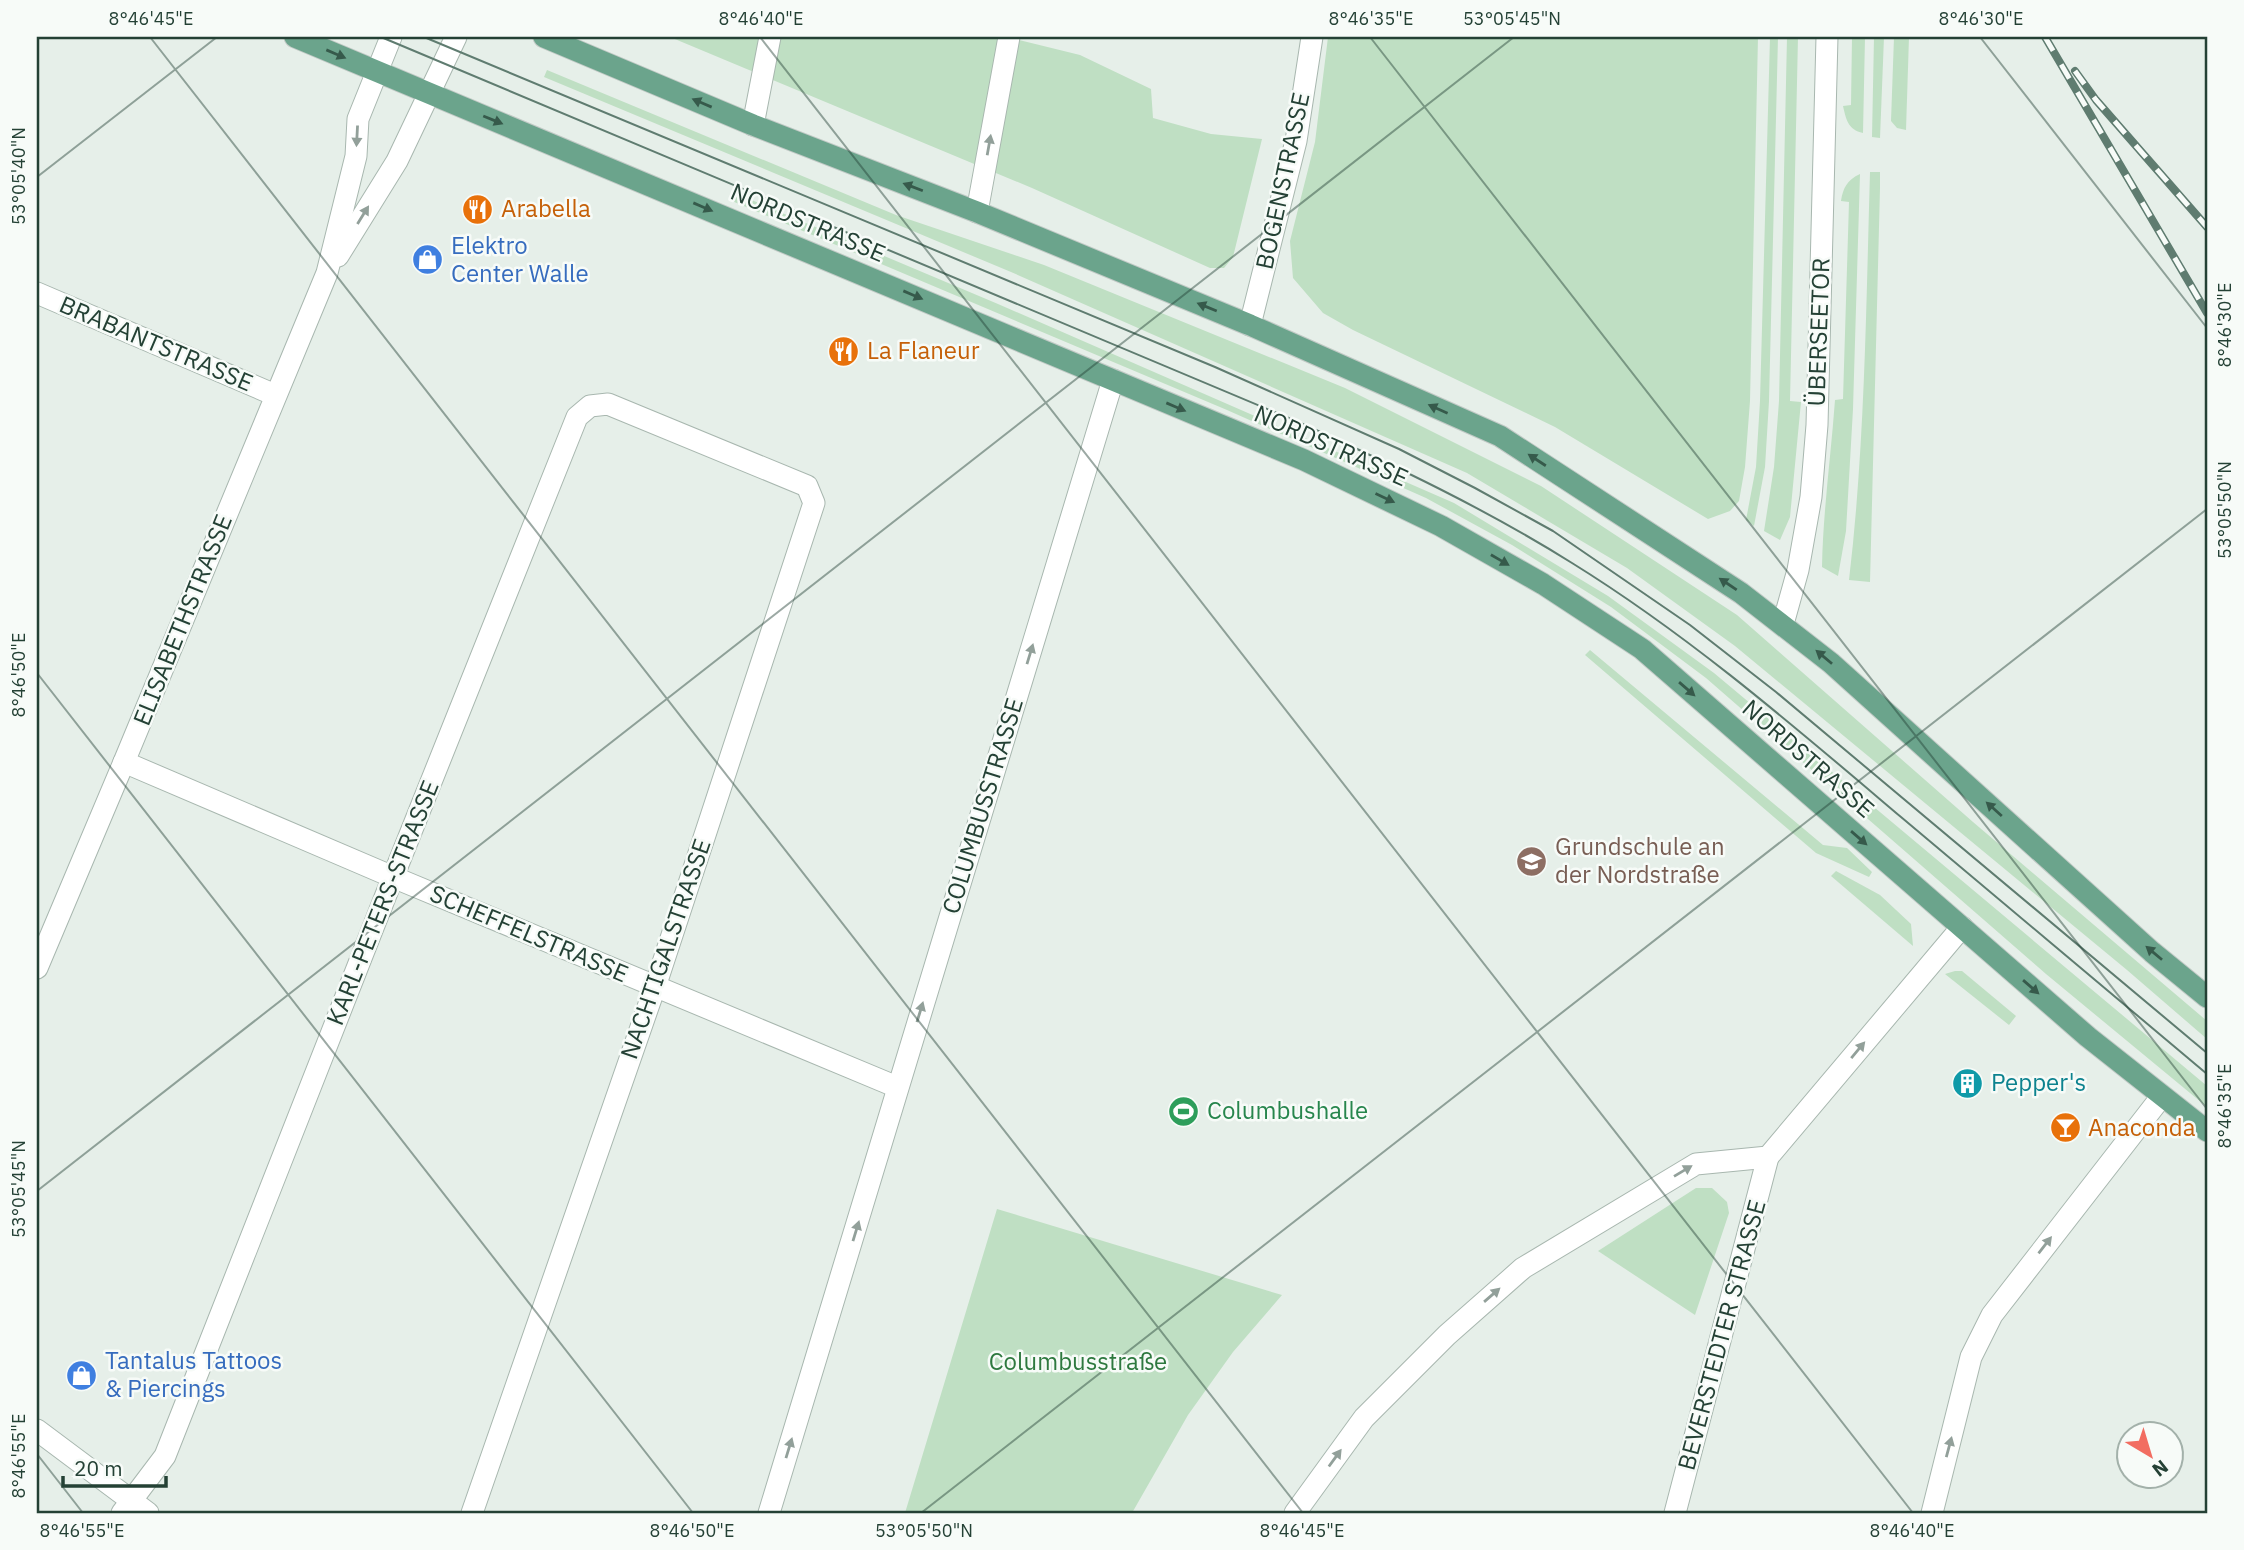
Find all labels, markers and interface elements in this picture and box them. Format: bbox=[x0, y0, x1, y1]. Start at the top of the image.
text: 8°46'45"E bbox=[109, 7, 193, 30]
text: 8°46'40"E bbox=[719, 7, 803, 30]
text: 8°46'35"E bbox=[1329, 7, 1413, 30]
text: 53°05'45"N bbox=[1463, 7, 1561, 30]
text: 8°46'30"E bbox=[1939, 7, 2023, 30]
one-way arrow bbox=[326, 48, 346, 60]
street label: BOGENSTRASSE bbox=[1248, 89, 1316, 272]
one-way arrow bbox=[691, 98, 712, 109]
one-way arrow bbox=[482, 114, 503, 125]
one-way arrow bbox=[351, 125, 362, 147]
text: 53°05'40"N bbox=[7, 127, 30, 225]
one-way arrow bbox=[984, 134, 995, 156]
street label: NORDSTRASSE bbox=[726, 175, 891, 269]
one-way arrow bbox=[903, 181, 924, 192]
restaurant icon: Arabella bbox=[461, 192, 495, 226]
place label: Arabella bbox=[501, 192, 591, 224]
one-way arrow bbox=[692, 202, 713, 213]
one-way arrow bbox=[357, 205, 370, 224]
place label: Elektro Center Walle bbox=[451, 229, 589, 289]
shop icon: Elektro Center Walle bbox=[411, 243, 445, 277]
street label: ÜBERSEETOR bbox=[1799, 257, 1837, 407]
text: 8°46'30"E bbox=[2213, 283, 2236, 367]
street label: BRABANTSTRASSE bbox=[55, 288, 258, 398]
one-way arrow bbox=[902, 290, 923, 301]
one-way arrow bbox=[1196, 302, 1217, 313]
restaurant icon: La Flaneur bbox=[827, 334, 861, 368]
place label: La Flaneur bbox=[867, 334, 980, 366]
street label: NORDSTRASSE bbox=[1249, 397, 1413, 493]
one-way arrow bbox=[1166, 401, 1187, 412]
one-way arrow bbox=[1427, 403, 1448, 414]
one-way arrow bbox=[1527, 454, 1547, 467]
text: 53°05'50"N bbox=[2213, 461, 2236, 559]
one-way arrow bbox=[1374, 493, 1395, 504]
street label: ELISABETHSTRASSE bbox=[125, 509, 239, 730]
one-way arrow bbox=[1491, 554, 1510, 566]
one-way arrow bbox=[1719, 577, 1737, 591]
text: 8°46'50"E bbox=[7, 633, 30, 717]
one-way arrow bbox=[1025, 643, 1035, 664]
one-way arrow bbox=[1816, 650, 1833, 665]
one-way arrow bbox=[1679, 681, 1696, 696]
street label: NORDSTRASSE bbox=[1736, 692, 1881, 825]
street label: COLUMBUSSTRASSE bbox=[934, 694, 1030, 918]
street label: KARL-PETERS-STRASSE bbox=[318, 776, 446, 1030]
one-way arrow bbox=[1985, 801, 2003, 817]
place label: Grundschule an der Nordstraße bbox=[1555, 830, 1725, 890]
one-way arrow bbox=[1850, 830, 1868, 846]
street label: NACHTIGALSTRASSE bbox=[612, 834, 718, 1063]
school or university icon: Grundschule an der Nordstraße bbox=[1515, 844, 1549, 878]
street label: SCHEFFELSTRASSE bbox=[425, 877, 633, 989]
one-way arrow bbox=[2146, 946, 2163, 961]
one-way arrow bbox=[2022, 979, 2039, 994]
one-way arrow bbox=[915, 1002, 926, 1023]
one-way arrow bbox=[1850, 1041, 1865, 1058]
text: 8°46'35"E bbox=[2213, 1064, 2236, 1148]
building icon: Pepper's bbox=[1951, 1066, 1985, 1100]
place label: Pepper's bbox=[1991, 1066, 2086, 1098]
sports icon: Columbushalle bbox=[1167, 1094, 1201, 1128]
place label: Columbushalle bbox=[1207, 1094, 1368, 1126]
bar icon: Anaconda bbox=[2048, 1111, 2082, 1145]
place label: Anaconda bbox=[2088, 1111, 2196, 1143]
text: 53°05'45"N bbox=[7, 1140, 30, 1238]
one-way arrow bbox=[1673, 1165, 1692, 1178]
street label: BEVERSTEDTER STRASSE bbox=[1670, 1196, 1773, 1473]
one-way arrow bbox=[852, 1220, 862, 1241]
one-way arrow bbox=[2038, 1237, 2053, 1255]
one-way arrow bbox=[1484, 1288, 1501, 1303]
place label: Tantalus Tattoos & Piercings bbox=[105, 1344, 282, 1404]
park label: Columbusstraße bbox=[989, 1345, 1167, 1377]
shop icon: Tantalus Tattoos & Piercings bbox=[65, 1358, 99, 1392]
text: 8°46'55"E bbox=[7, 1414, 30, 1498]
north arrow bbox=[2114, 1420, 2184, 1490]
one-way arrow bbox=[1944, 1436, 1955, 1458]
one-way arrow bbox=[785, 1437, 795, 1458]
scale bar bbox=[63, 1445, 166, 1489]
one-way arrow bbox=[1328, 1449, 1342, 1467]
text: 20 m bbox=[74, 1454, 123, 1482]
text: N bbox=[2148, 1455, 2173, 1482]
text: 8°46'55"E bbox=[40, 1519, 124, 1542]
text: 8°46'50"E bbox=[650, 1519, 734, 1542]
text: 53°05'50"N bbox=[875, 1519, 973, 1542]
text: 8°46'45"E bbox=[1260, 1519, 1344, 1542]
text: 8°46'40"E bbox=[1870, 1519, 1954, 1542]

